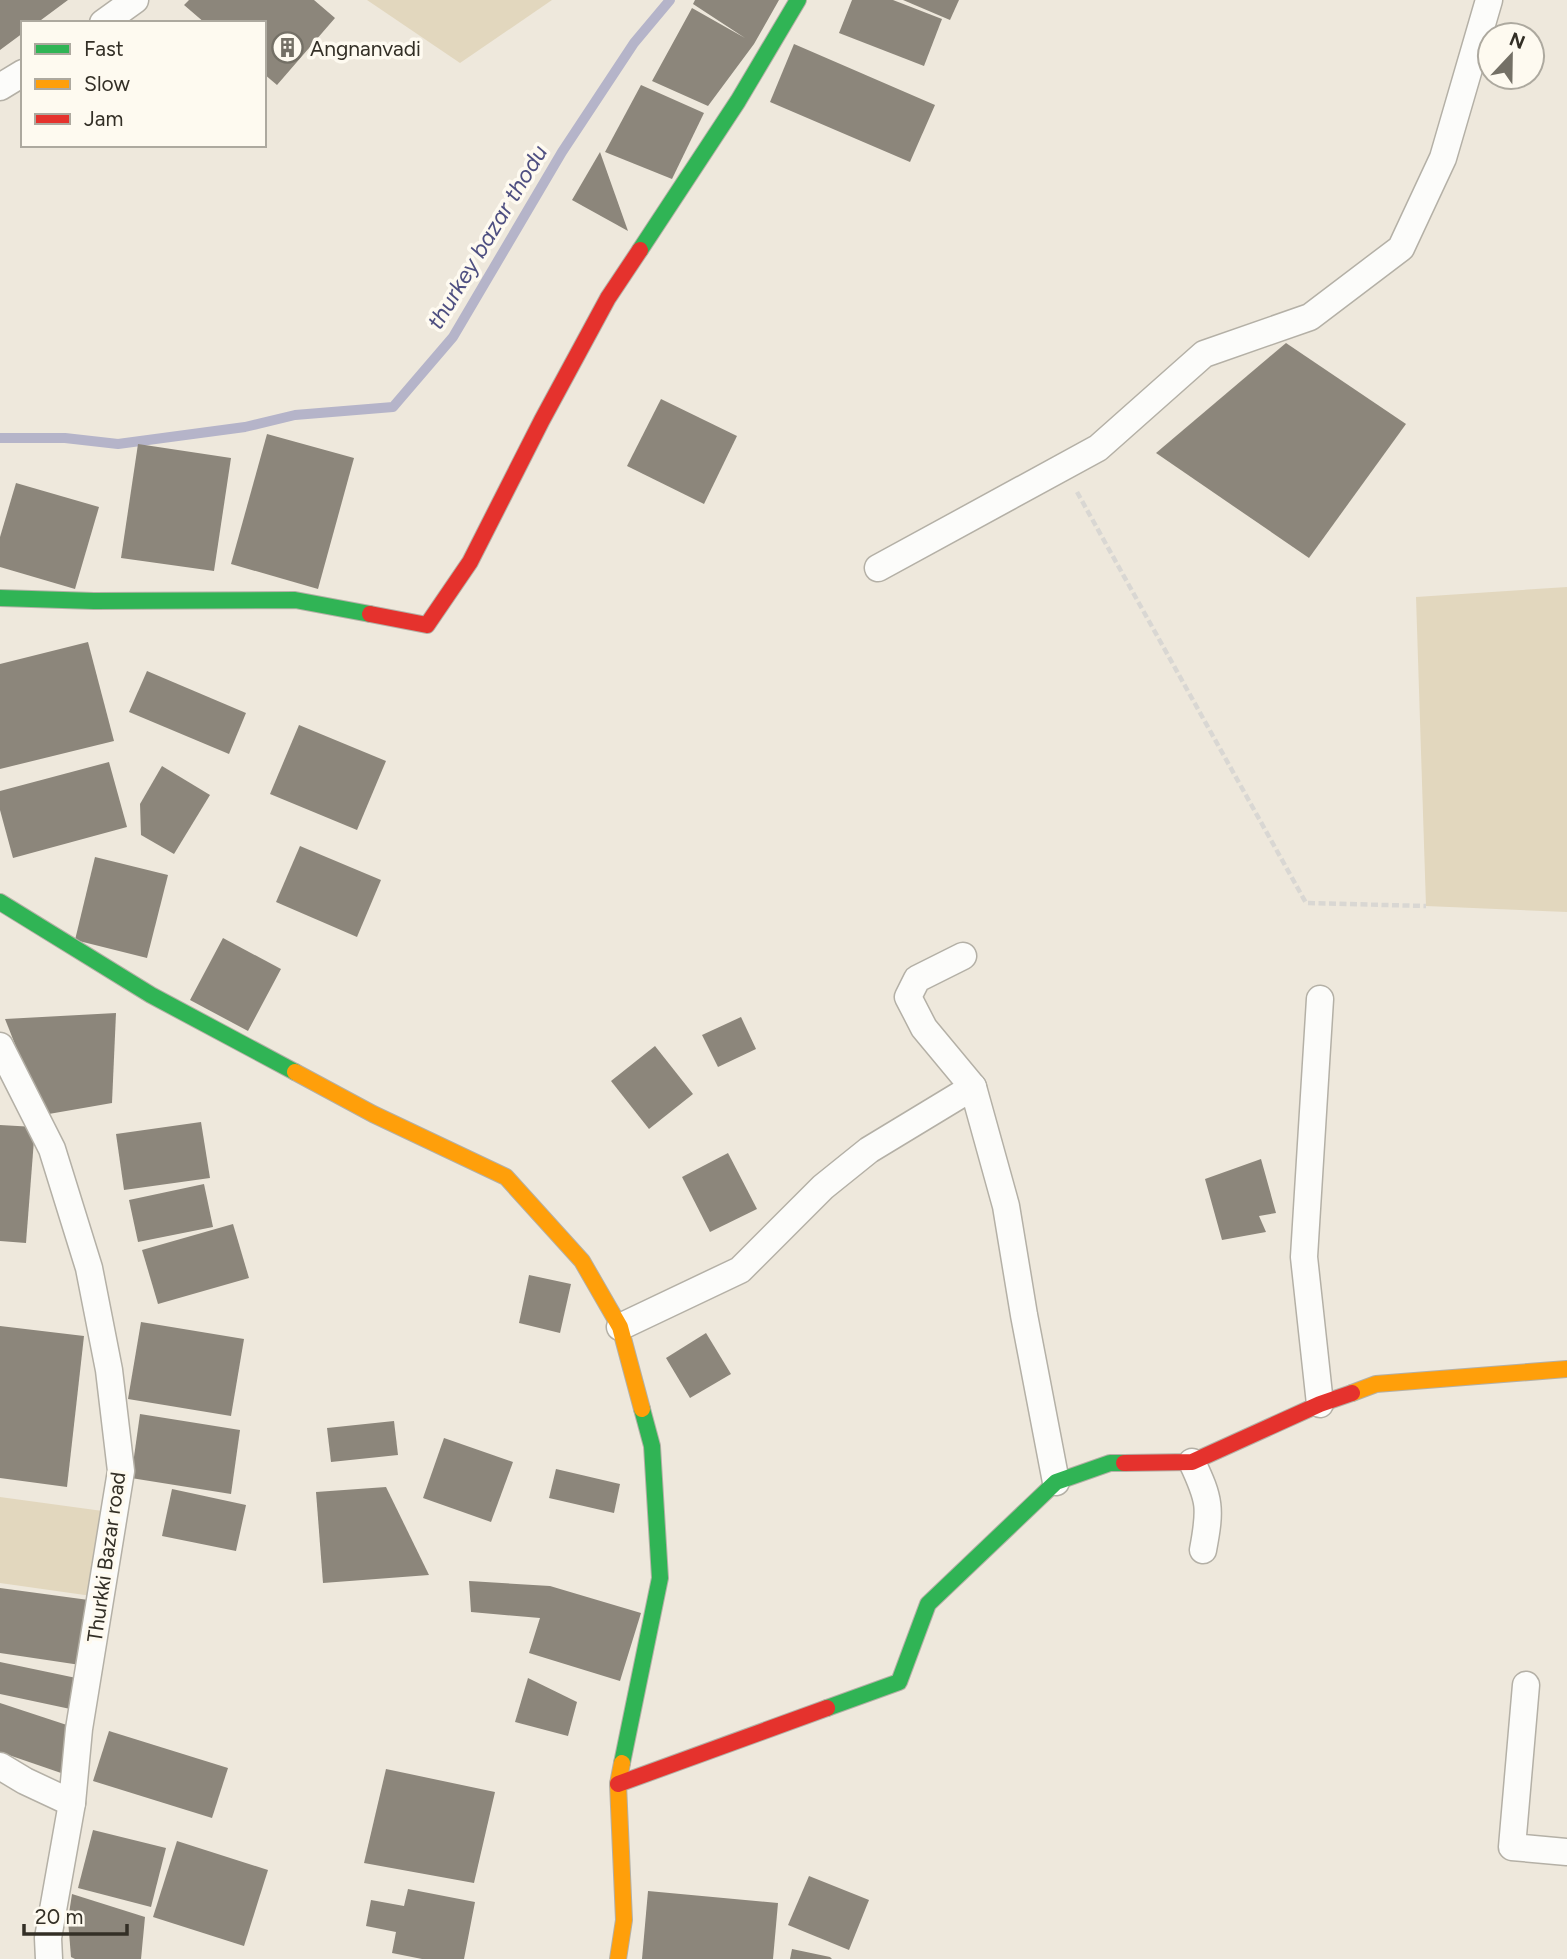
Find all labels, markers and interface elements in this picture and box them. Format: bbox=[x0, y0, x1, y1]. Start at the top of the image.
legend bbox=[21, 21, 266, 147]
north arrow bbox=[1476, 21, 1546, 91]
text: N bbox=[1506, 27, 1528, 54]
building icon: Angnanvadi bbox=[270, 31, 304, 65]
text: Fast bbox=[84, 36, 124, 61]
place label: Angnanvadi bbox=[310, 36, 421, 61]
text: Slow bbox=[84, 71, 130, 96]
text: Jam bbox=[84, 106, 123, 131]
water label: thurkey bazar thodu bbox=[421, 139, 553, 334]
street label: Thurkki Bazar road bbox=[82, 1470, 130, 1644]
scale bar bbox=[24, 1892, 128, 1936]
text: 20 m bbox=[35, 1904, 83, 1929]

